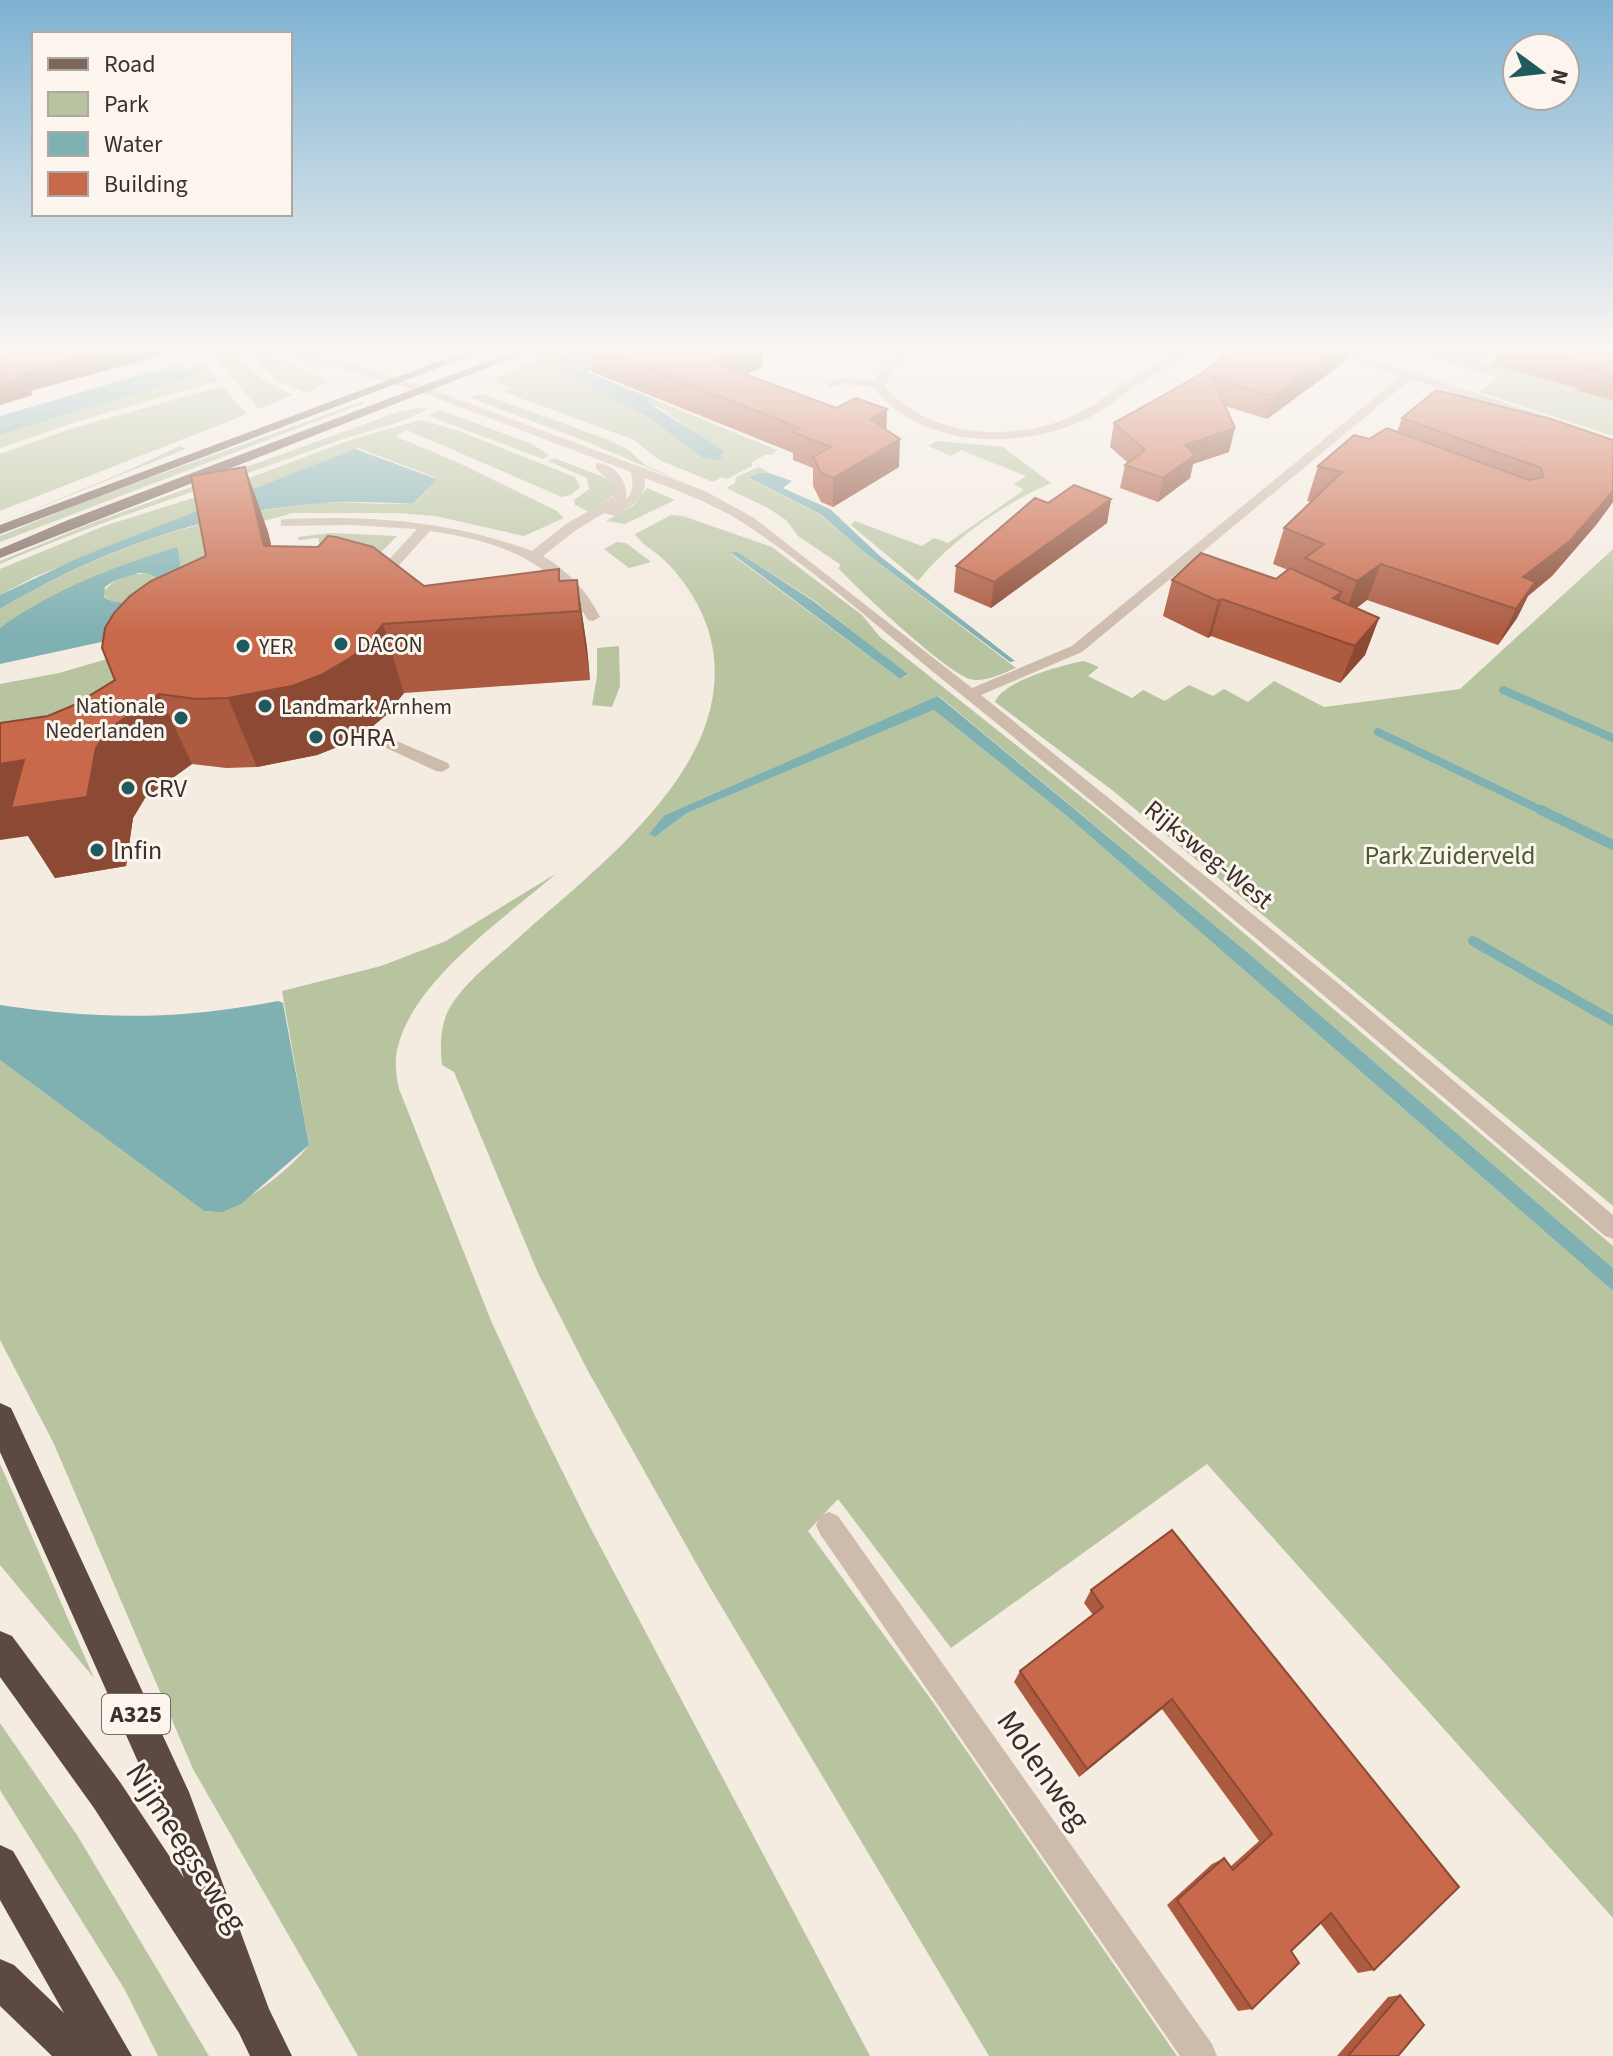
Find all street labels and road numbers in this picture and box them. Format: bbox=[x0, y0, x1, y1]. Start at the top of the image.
street label: Rijksweg-West bbox=[1136, 791, 1281, 918]
road number: A325 bbox=[102, 1694, 170, 1734]
street label: Molenweg bbox=[985, 1701, 1101, 1840]
street label: Nijmeegseweg bbox=[114, 1753, 258, 1942]

